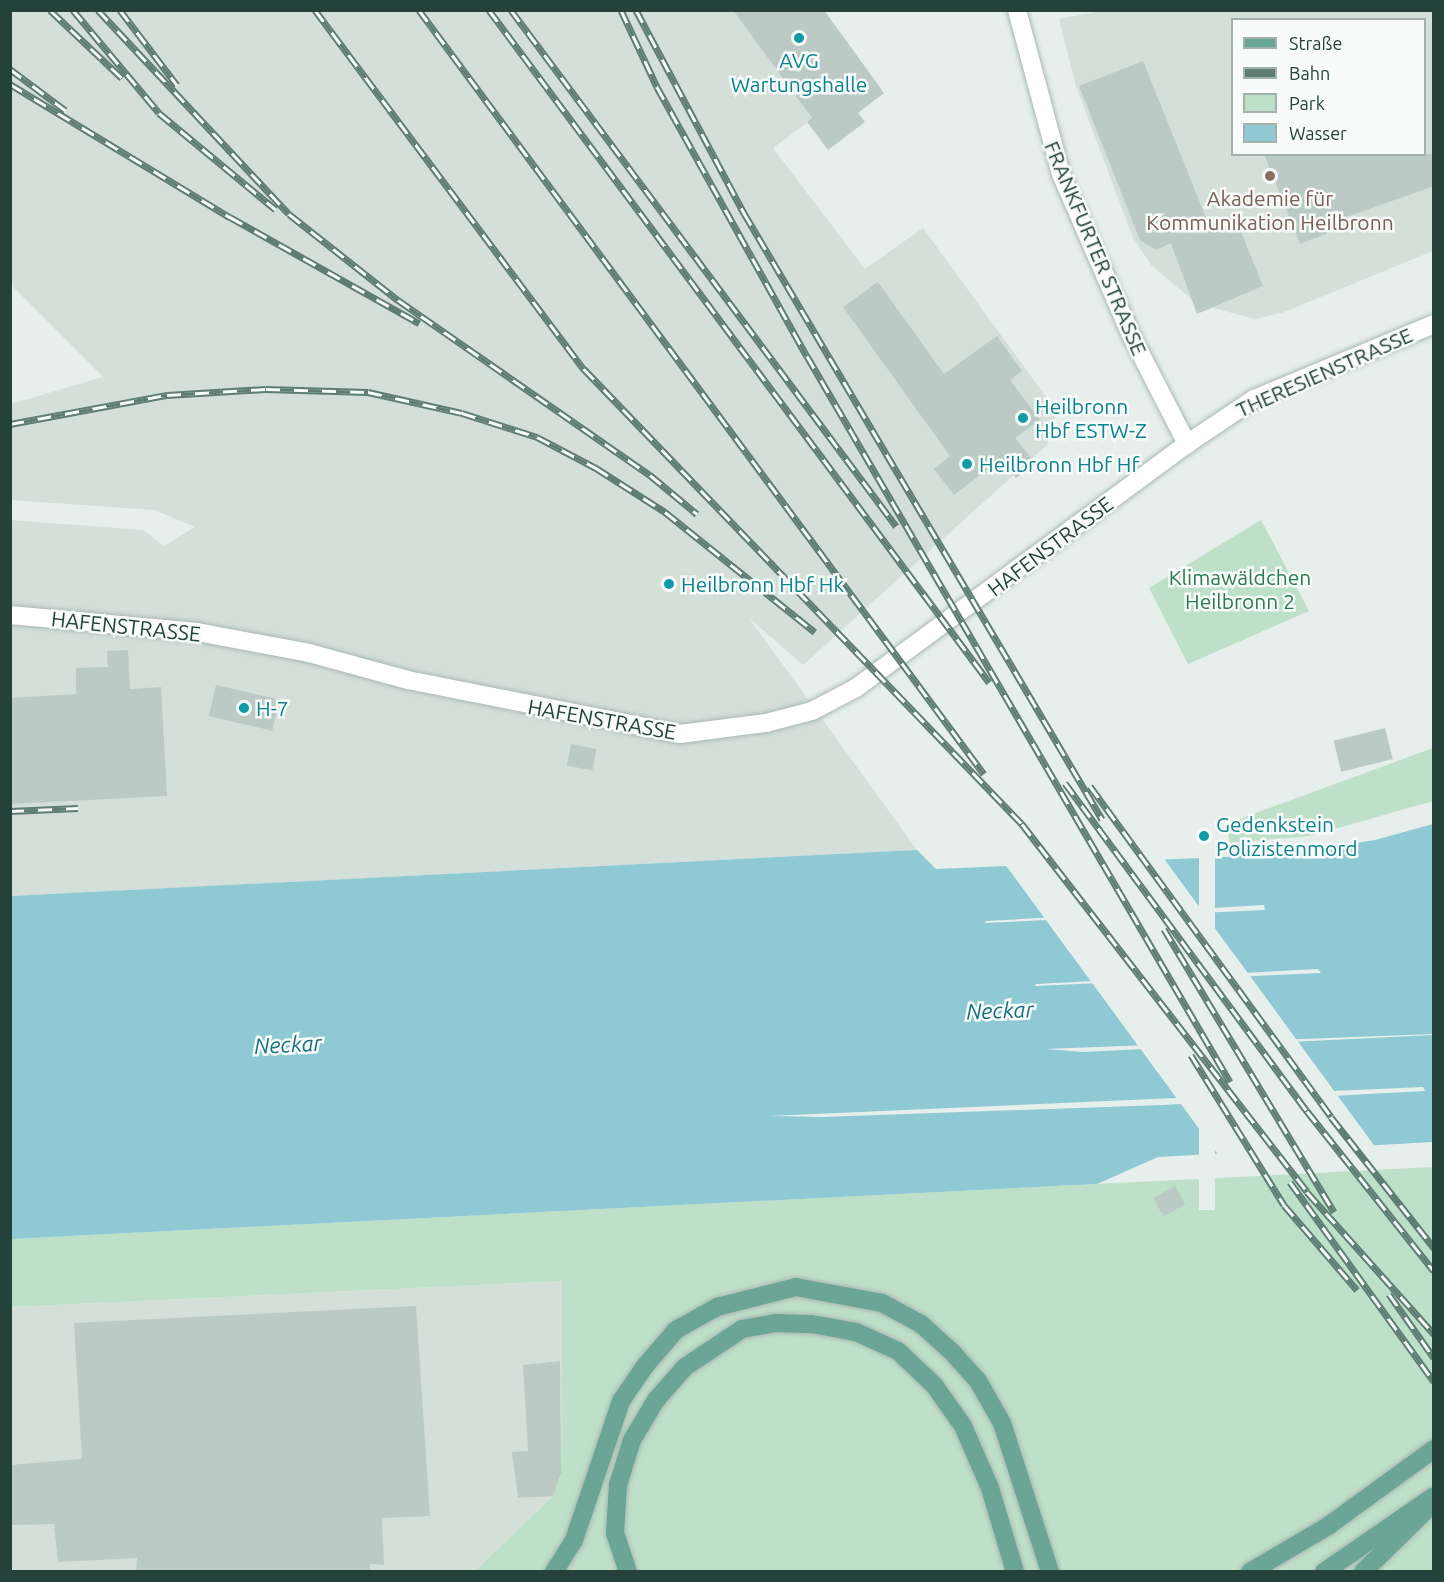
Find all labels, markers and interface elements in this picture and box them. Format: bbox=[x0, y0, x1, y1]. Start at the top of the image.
legend bbox=[1231, 18, 1426, 156]
marker: AVG Wartungshalle bbox=[792, 31, 806, 45]
text: Straße bbox=[1289, 33, 1342, 53]
place label: AVG Wartungshalle bbox=[731, 47, 867, 97]
text: Bahn bbox=[1289, 63, 1330, 83]
text: Park bbox=[1289, 93, 1325, 113]
text: Wasser bbox=[1289, 123, 1347, 143]
street label: FRANKFURTER STRASSE bbox=[1039, 137, 1153, 359]
marker: Akademie für Kommunikation Heilbronn bbox=[1263, 169, 1277, 183]
place label: Akademie für Kommunikation Heilbronn bbox=[1146, 185, 1394, 235]
street label: THERESIENSTRASSE bbox=[1232, 322, 1416, 422]
place label: Heilbronn Hbf ESTW-Z bbox=[1035, 393, 1147, 443]
marker: Heilbronn Hbf ESTW-Z bbox=[1016, 411, 1030, 425]
place label: Heilbronn Hbf Hf bbox=[979, 451, 1140, 477]
marker: Heilbronn Hbf Hf bbox=[960, 457, 974, 471]
street label: HAFENSTRASSE bbox=[982, 491, 1118, 601]
park label: Klimawäldchen Heilbronn 2 bbox=[1169, 564, 1311, 614]
place label: Heilbronn Hbf Hk bbox=[681, 571, 844, 597]
marker: Heilbronn Hbf Hk bbox=[662, 577, 676, 591]
street label: HAFENSTRASSE bbox=[50, 606, 202, 646]
street label: HAFENSTRASSE bbox=[526, 694, 678, 744]
place label: H-7 bbox=[256, 695, 289, 721]
marker: H-7 bbox=[237, 701, 251, 715]
place label: Gedenkstein Polizistenmord bbox=[1216, 811, 1358, 861]
marker: Gedenkstein Polizistenmord bbox=[1197, 829, 1211, 843]
water label: Neckar bbox=[966, 996, 1034, 1024]
water label: Neckar bbox=[253, 1029, 323, 1059]

